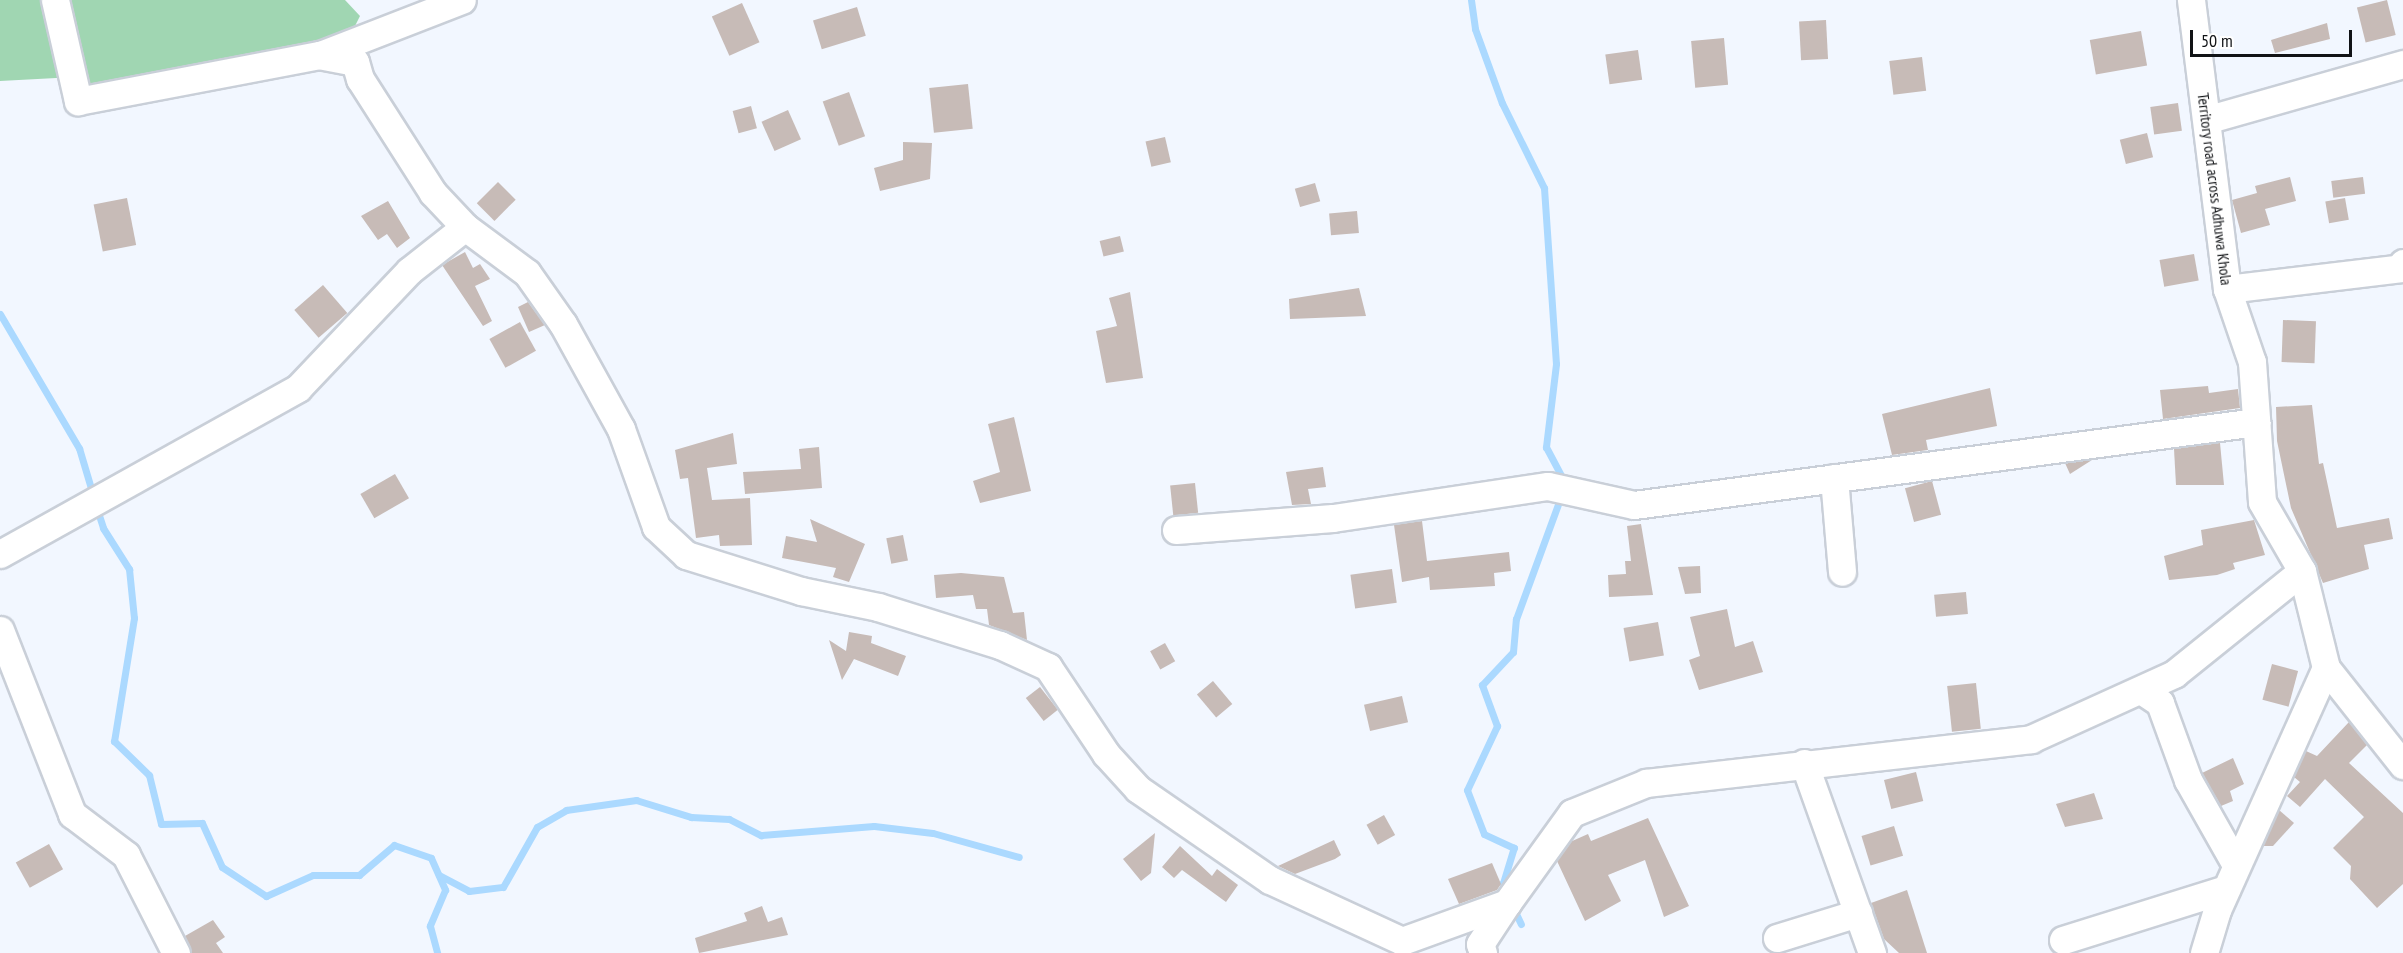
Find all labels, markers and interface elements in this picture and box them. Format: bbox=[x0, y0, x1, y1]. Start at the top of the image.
scale bar bbox=[2193, 18, 2355, 56]
text: 50 m bbox=[2201, 29, 2233, 52]
street label: Territory road across Adhuwa Khola bbox=[2194, 91, 2236, 287]

